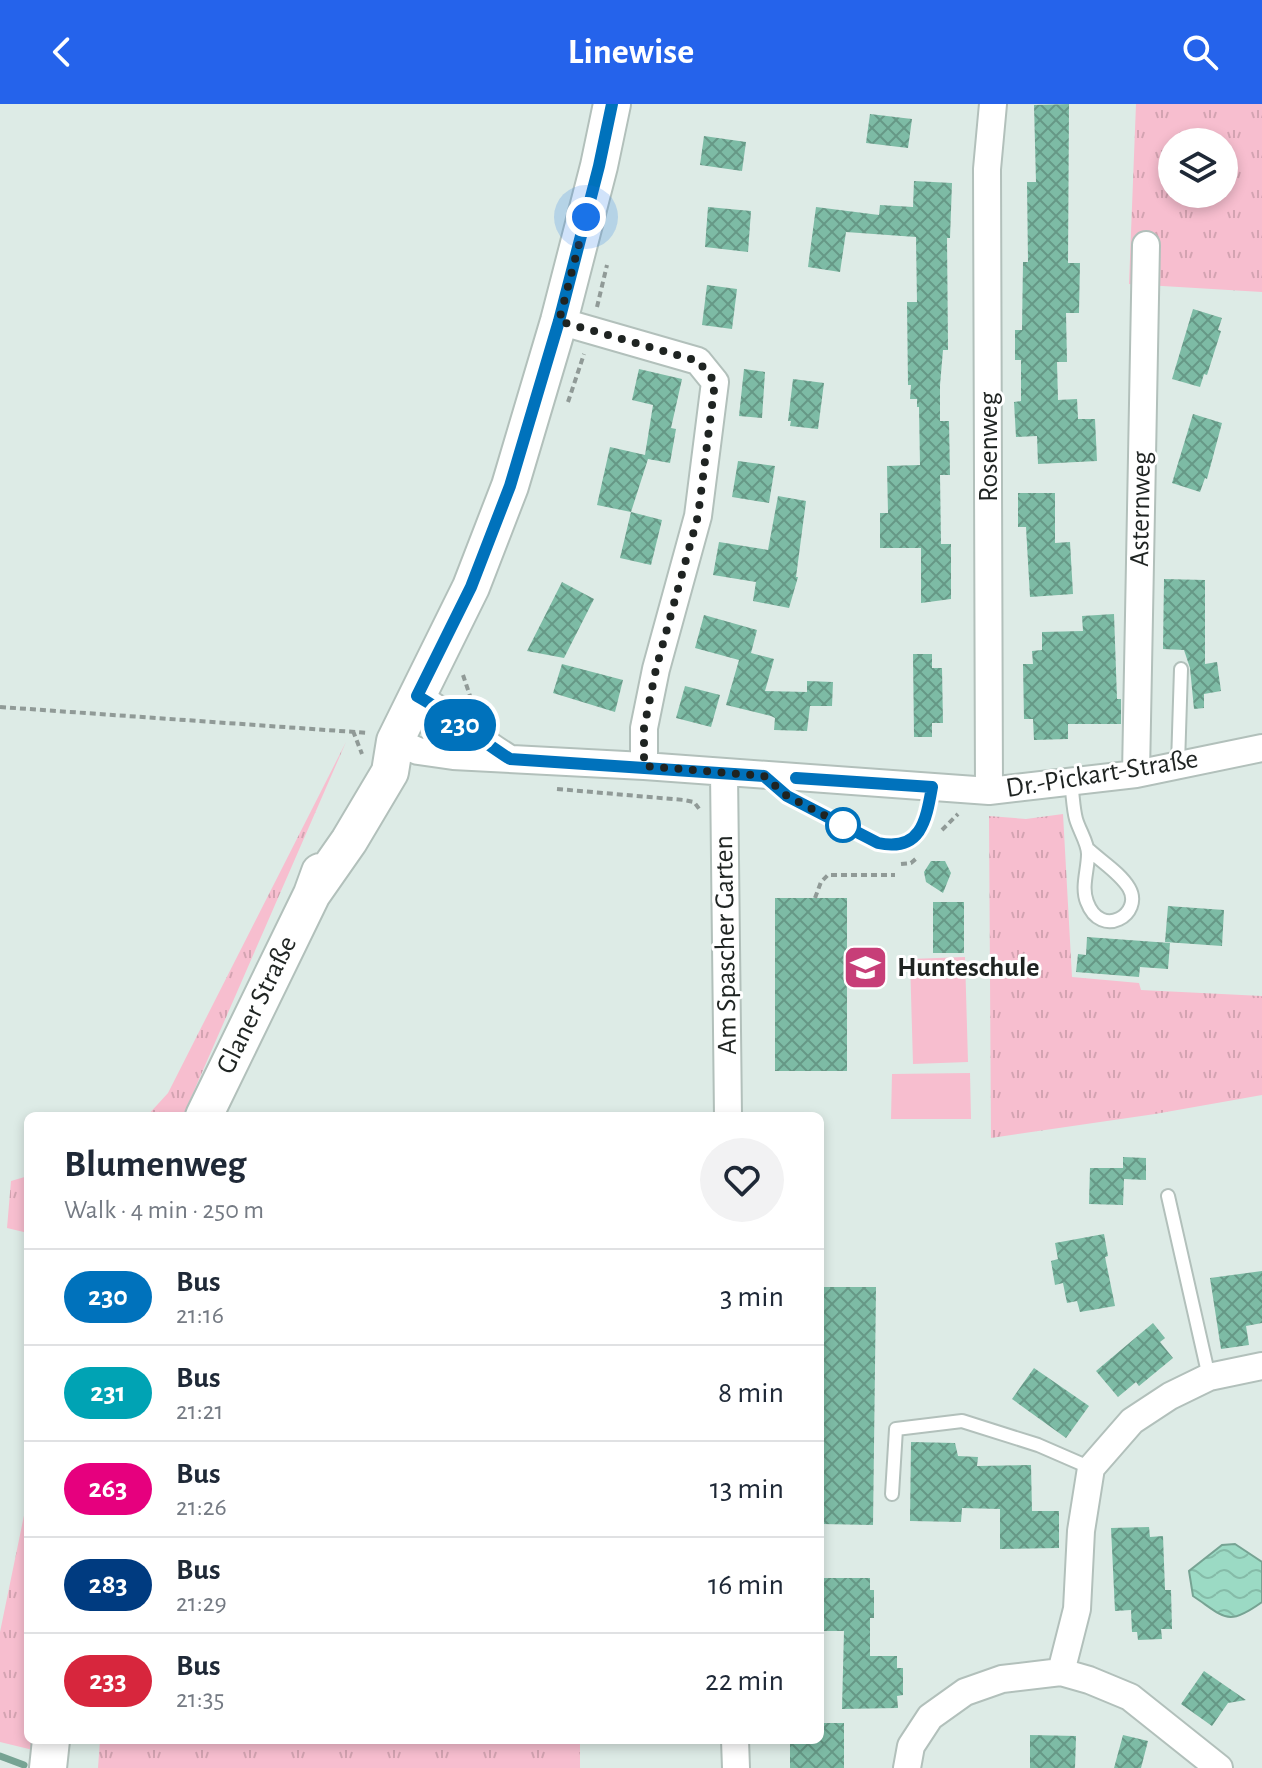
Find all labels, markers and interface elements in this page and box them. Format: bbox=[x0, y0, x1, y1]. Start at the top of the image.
icon: back bbox=[40, 30, 84, 74]
icon: search bbox=[1178, 30, 1222, 74]
text: Linewise bbox=[568, 34, 694, 70]
map controls bbox=[1158, 128, 1238, 208]
button: layers bbox=[1158, 128, 1238, 208]
your location bbox=[566, 197, 606, 237]
street label: Rosenweg bbox=[975, 392, 1003, 502]
street label: Asternweg bbox=[1126, 451, 1156, 567]
line badge: 230 bbox=[414, 699, 506, 751]
text: 230 bbox=[440, 711, 480, 739]
street label: Dr.-Pickart-Straße bbox=[1004, 745, 1200, 803]
unlabelled marker bbox=[826, 808, 860, 842]
street label: Am Spascher Garten bbox=[710, 835, 742, 1055]
street label: Glaner Straße bbox=[212, 932, 302, 1078]
school or university icon: Hunteschule bbox=[842, 944, 890, 992]
place label: Hunteschule bbox=[897, 954, 1040, 982]
button: heart bbox=[700, 1138, 784, 1222]
text: Blumenweg bbox=[64, 1146, 246, 1184]
text: Walk · 4 min · 250 m bbox=[64, 1197, 264, 1223]
text: Bus bbox=[176, 1267, 221, 1297]
text: 3 min bbox=[720, 1282, 784, 1312]
text: 230 bbox=[88, 1283, 128, 1311]
text: 21:16 bbox=[176, 1302, 224, 1328]
text: Bus bbox=[176, 1363, 221, 1393]
text: 8 min bbox=[718, 1378, 784, 1408]
text: 231 bbox=[90, 1379, 126, 1407]
text: 21:21 bbox=[176, 1398, 224, 1424]
text: Bus bbox=[176, 1459, 221, 1489]
text: 13 min bbox=[710, 1474, 784, 1504]
text: 263 bbox=[89, 1475, 127, 1503]
text: 21:26 bbox=[176, 1494, 227, 1520]
text: Bus bbox=[176, 1555, 221, 1585]
text: 16 min bbox=[708, 1570, 784, 1600]
text: 283 bbox=[88, 1571, 128, 1599]
text: 21:29 bbox=[176, 1590, 227, 1616]
text: Bus bbox=[176, 1651, 221, 1681]
text: 22 min bbox=[705, 1666, 784, 1696]
text: 233 bbox=[89, 1667, 127, 1695]
text: 21:35 bbox=[176, 1686, 224, 1712]

